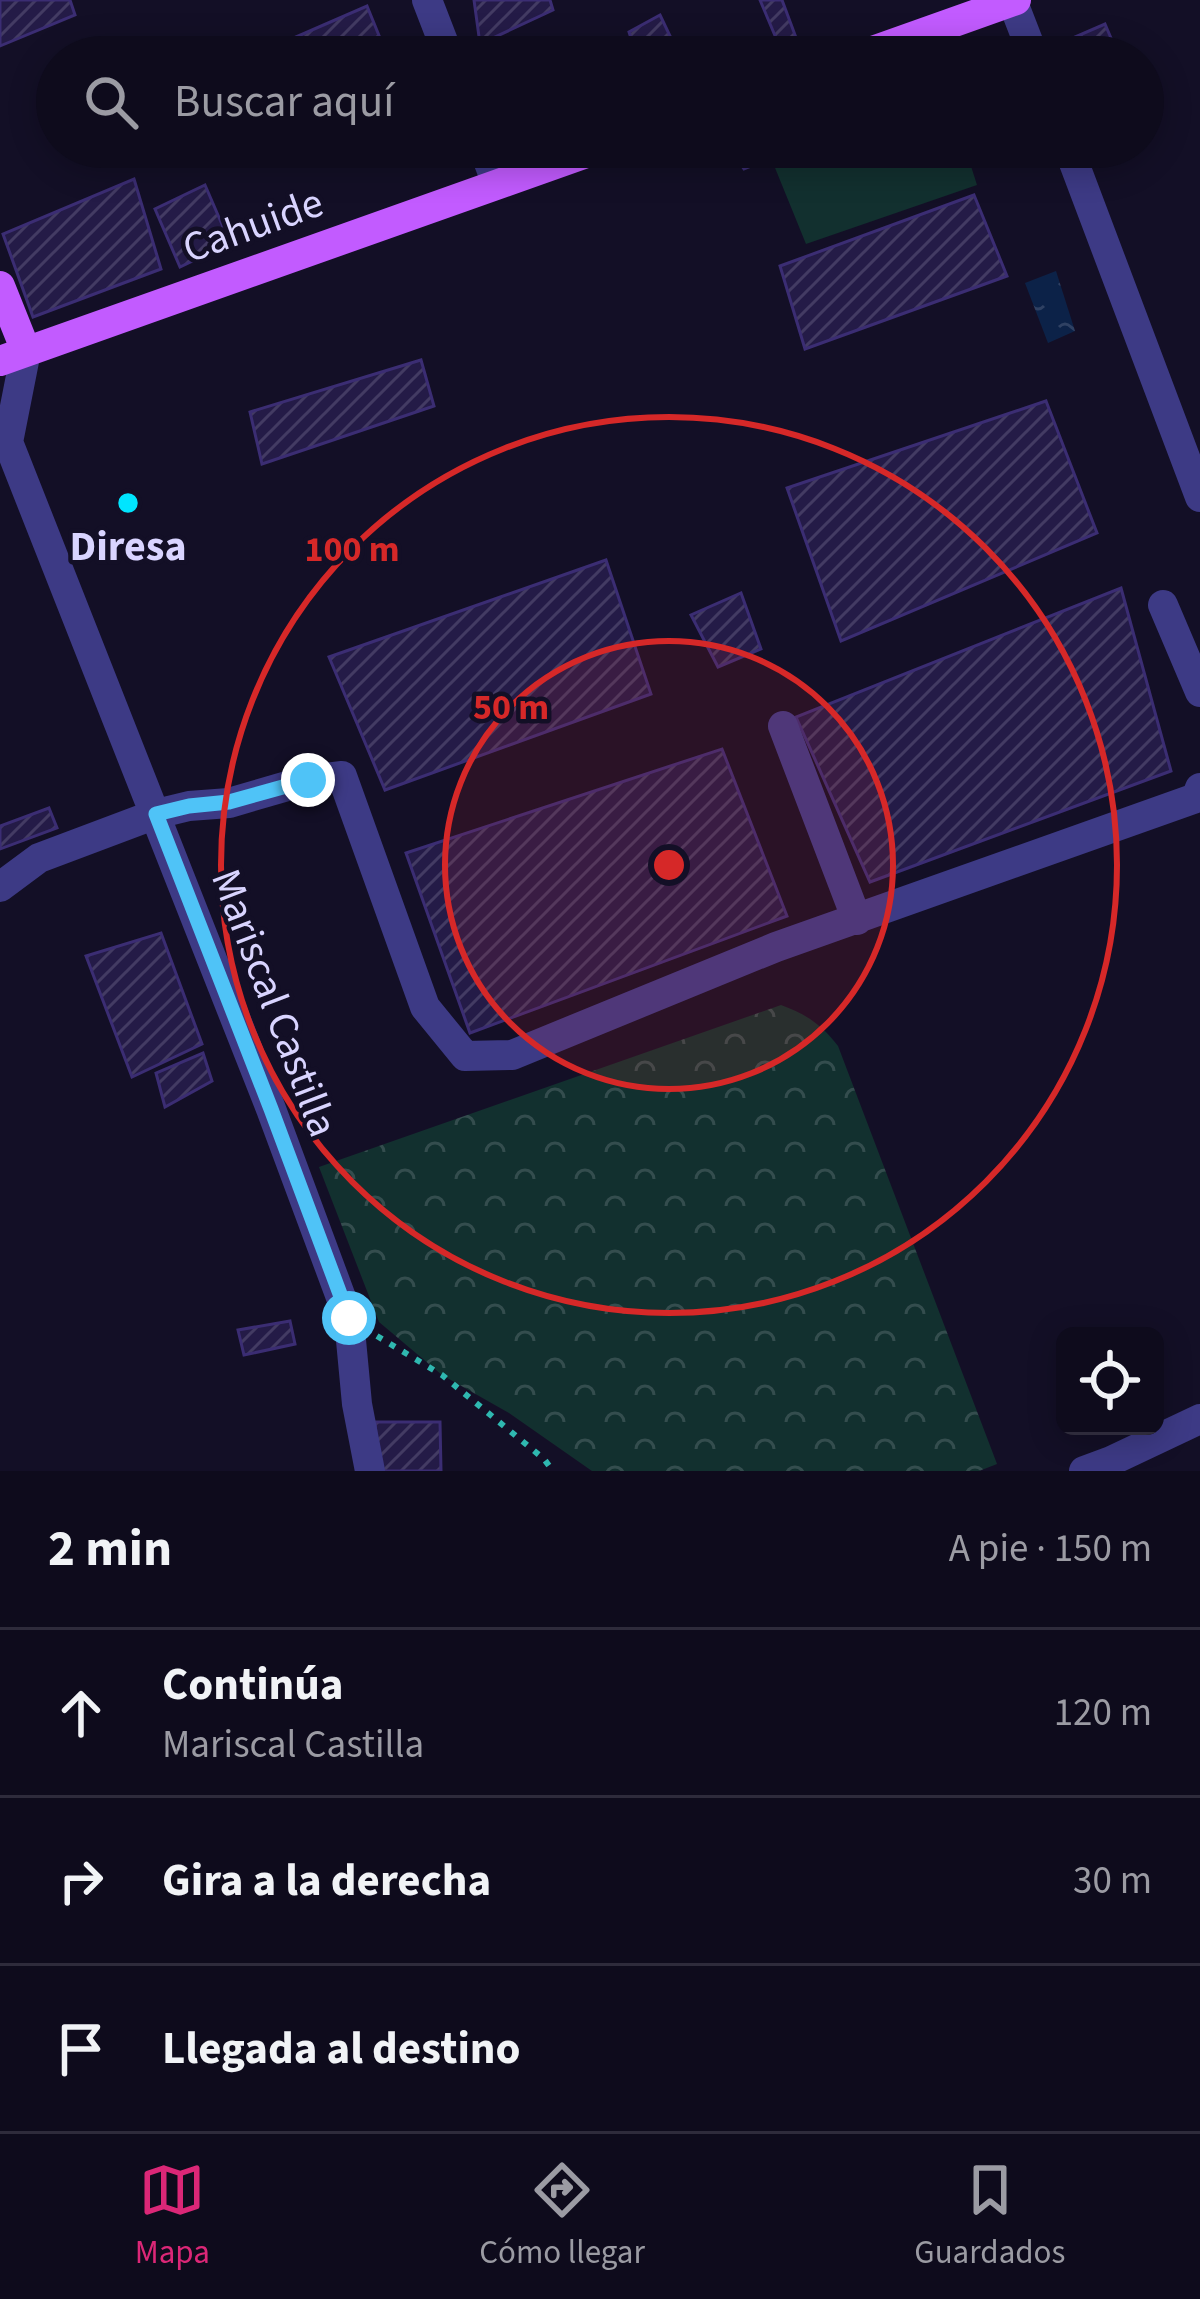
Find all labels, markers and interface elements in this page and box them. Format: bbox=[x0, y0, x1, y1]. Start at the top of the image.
search box bbox=[36, 36, 1164, 168]
icon: search bbox=[78, 69, 144, 135]
text: Buscar aquí bbox=[174, 70, 394, 134]
street label: Cahuide bbox=[174, 173, 332, 279]
marker: Diresa bbox=[115, 490, 141, 516]
place label: Diresa bbox=[69, 517, 187, 577]
text: 100 m bbox=[304, 524, 400, 575]
text: 50 m bbox=[473, 682, 549, 733]
route end bbox=[281, 753, 335, 807]
centre of rings bbox=[648, 844, 690, 886]
street label: Mariscal Castilla bbox=[195, 860, 353, 1146]
route start bbox=[322, 1291, 376, 1345]
map controls bbox=[1056, 1327, 1164, 1435]
button: locate bbox=[1056, 1327, 1164, 1435]
text: 2 min bbox=[48, 1513, 172, 1585]
text: A pie · 150 m bbox=[949, 1521, 1152, 1577]
text: Continúa bbox=[162, 1653, 344, 1717]
icon: ahead bbox=[48, 1680, 114, 1746]
text: 120 m bbox=[1054, 1685, 1152, 1741]
text: Mariscal Castilla bbox=[162, 1717, 424, 1773]
icon: right bbox=[48, 1848, 114, 1914]
text: Gira a la derecha bbox=[162, 1849, 491, 1913]
text: 30 m bbox=[1073, 1853, 1152, 1909]
icon: arrive bbox=[48, 2016, 114, 2082]
text: Llegada al destino bbox=[162, 2017, 521, 2081]
tab: Mapa bbox=[135, 2157, 210, 2276]
tab: Cómo llegar bbox=[479, 2157, 645, 2276]
tab: Guardados bbox=[914, 2157, 1065, 2276]

